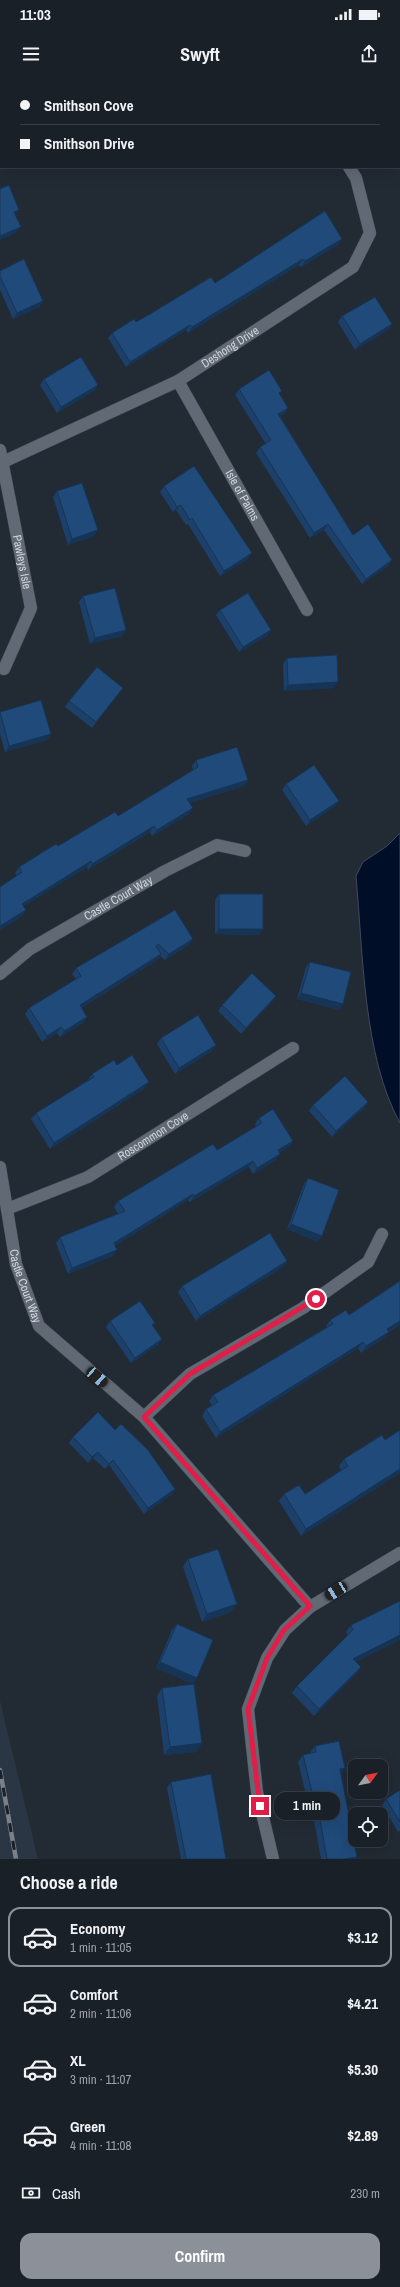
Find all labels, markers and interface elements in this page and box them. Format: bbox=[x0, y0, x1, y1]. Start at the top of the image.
text: 11:03 bbox=[20, 4, 51, 25]
text: Swyft bbox=[180, 42, 220, 67]
icon: menu bbox=[20, 43, 42, 65]
icon: share bbox=[358, 43, 380, 65]
text: Smithson Cove bbox=[44, 95, 134, 116]
text: Smithson Drive bbox=[44, 133, 134, 154]
street label: Deshong Drive bbox=[198, 322, 262, 372]
street label: Isle of Palms bbox=[221, 467, 263, 524]
street label: Pawleys Isle bbox=[9, 533, 35, 590]
street label: Castle Court Way bbox=[81, 872, 156, 924]
street label: Roscommon Cove bbox=[115, 1108, 192, 1164]
street label: Castle Court Way bbox=[6, 1248, 45, 1325]
route start bbox=[307, 1290, 325, 1308]
car bbox=[84, 1365, 110, 1389]
car bbox=[323, 1580, 349, 1602]
north arrow bbox=[348, 1759, 388, 1799]
map controls bbox=[348, 1759, 388, 1847]
callout: 1 min bbox=[274, 1792, 340, 1820]
route end bbox=[251, 1797, 269, 1815]
text: 1 min bbox=[293, 1797, 321, 1814]
button: locate bbox=[348, 1807, 388, 1847]
text: Choose a ride bbox=[20, 1870, 118, 1895]
text: Economy bbox=[70, 1918, 125, 1939]
icon: car bbox=[22, 1919, 58, 1955]
text: $3.12 bbox=[347, 1927, 378, 1948]
text: 1 min · 11:05 bbox=[70, 1939, 131, 1956]
text: Comfort bbox=[70, 1984, 118, 2005]
icon: car bbox=[22, 1985, 58, 2021]
text: $4.21 bbox=[347, 1993, 378, 2014]
text: 2 min · 11:06 bbox=[70, 2005, 131, 2022]
text: XL bbox=[70, 2050, 86, 2071]
icon: car bbox=[22, 2051, 58, 2087]
text: $5.30 bbox=[347, 2059, 378, 2080]
text: 3 min · 11:07 bbox=[70, 2071, 131, 2088]
text: Green bbox=[70, 2116, 106, 2137]
icon: car bbox=[22, 2117, 58, 2153]
text: $2.89 bbox=[347, 2125, 378, 2146]
text: 4 min · 11:08 bbox=[70, 2137, 131, 2154]
icon: cash bbox=[20, 2182, 42, 2204]
text: Cash bbox=[52, 2183, 81, 2204]
text: 230 m bbox=[350, 2185, 380, 2202]
button: Confirm bbox=[20, 2233, 380, 2279]

